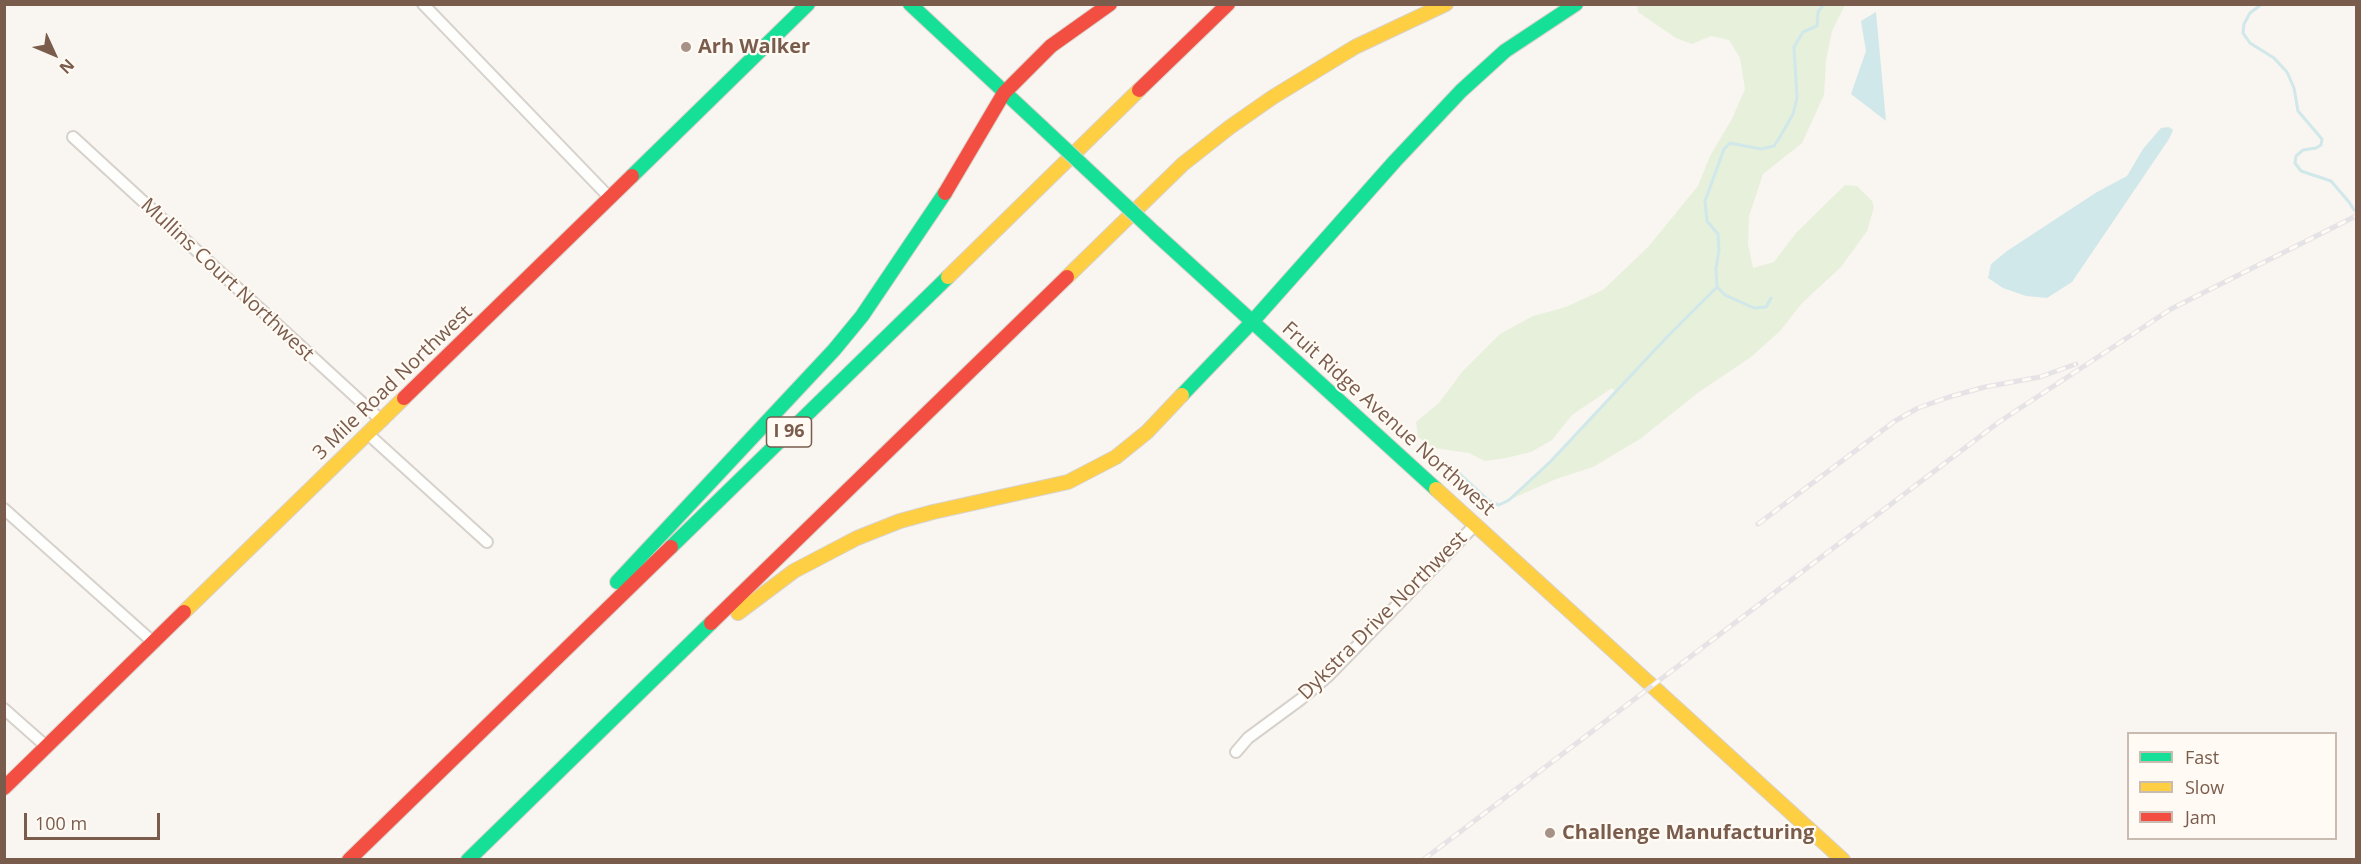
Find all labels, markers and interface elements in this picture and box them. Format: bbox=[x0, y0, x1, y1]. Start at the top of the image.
north arrow bbox=[24, 24, 84, 84]
place label: Arh Walker bbox=[698, 35, 810, 59]
marker: Arh Walker bbox=[679, 40, 693, 54]
text: N bbox=[55, 54, 79, 79]
street label: Mullins Court Northwest bbox=[136, 194, 318, 366]
street label: 3 Mile Road Northwest bbox=[308, 301, 478, 465]
street label: Fruit Ridge Avenue Northwest bbox=[1277, 317, 1499, 521]
road number: I 96 bbox=[766, 417, 812, 447]
street label: Dykstra Drive Northwest bbox=[1294, 527, 1472, 705]
legend bbox=[2127, 732, 2337, 840]
text: Fast bbox=[2185, 745, 2219, 769]
text: Slow bbox=[2185, 775, 2224, 799]
scale bar bbox=[27, 801, 164, 839]
text: Jam bbox=[2185, 805, 2217, 829]
text: 100 m bbox=[35, 811, 87, 835]
place label: Challenge Manufacturing bbox=[1562, 821, 1814, 845]
marker: Challenge Manufacturing bbox=[1543, 826, 1557, 840]

